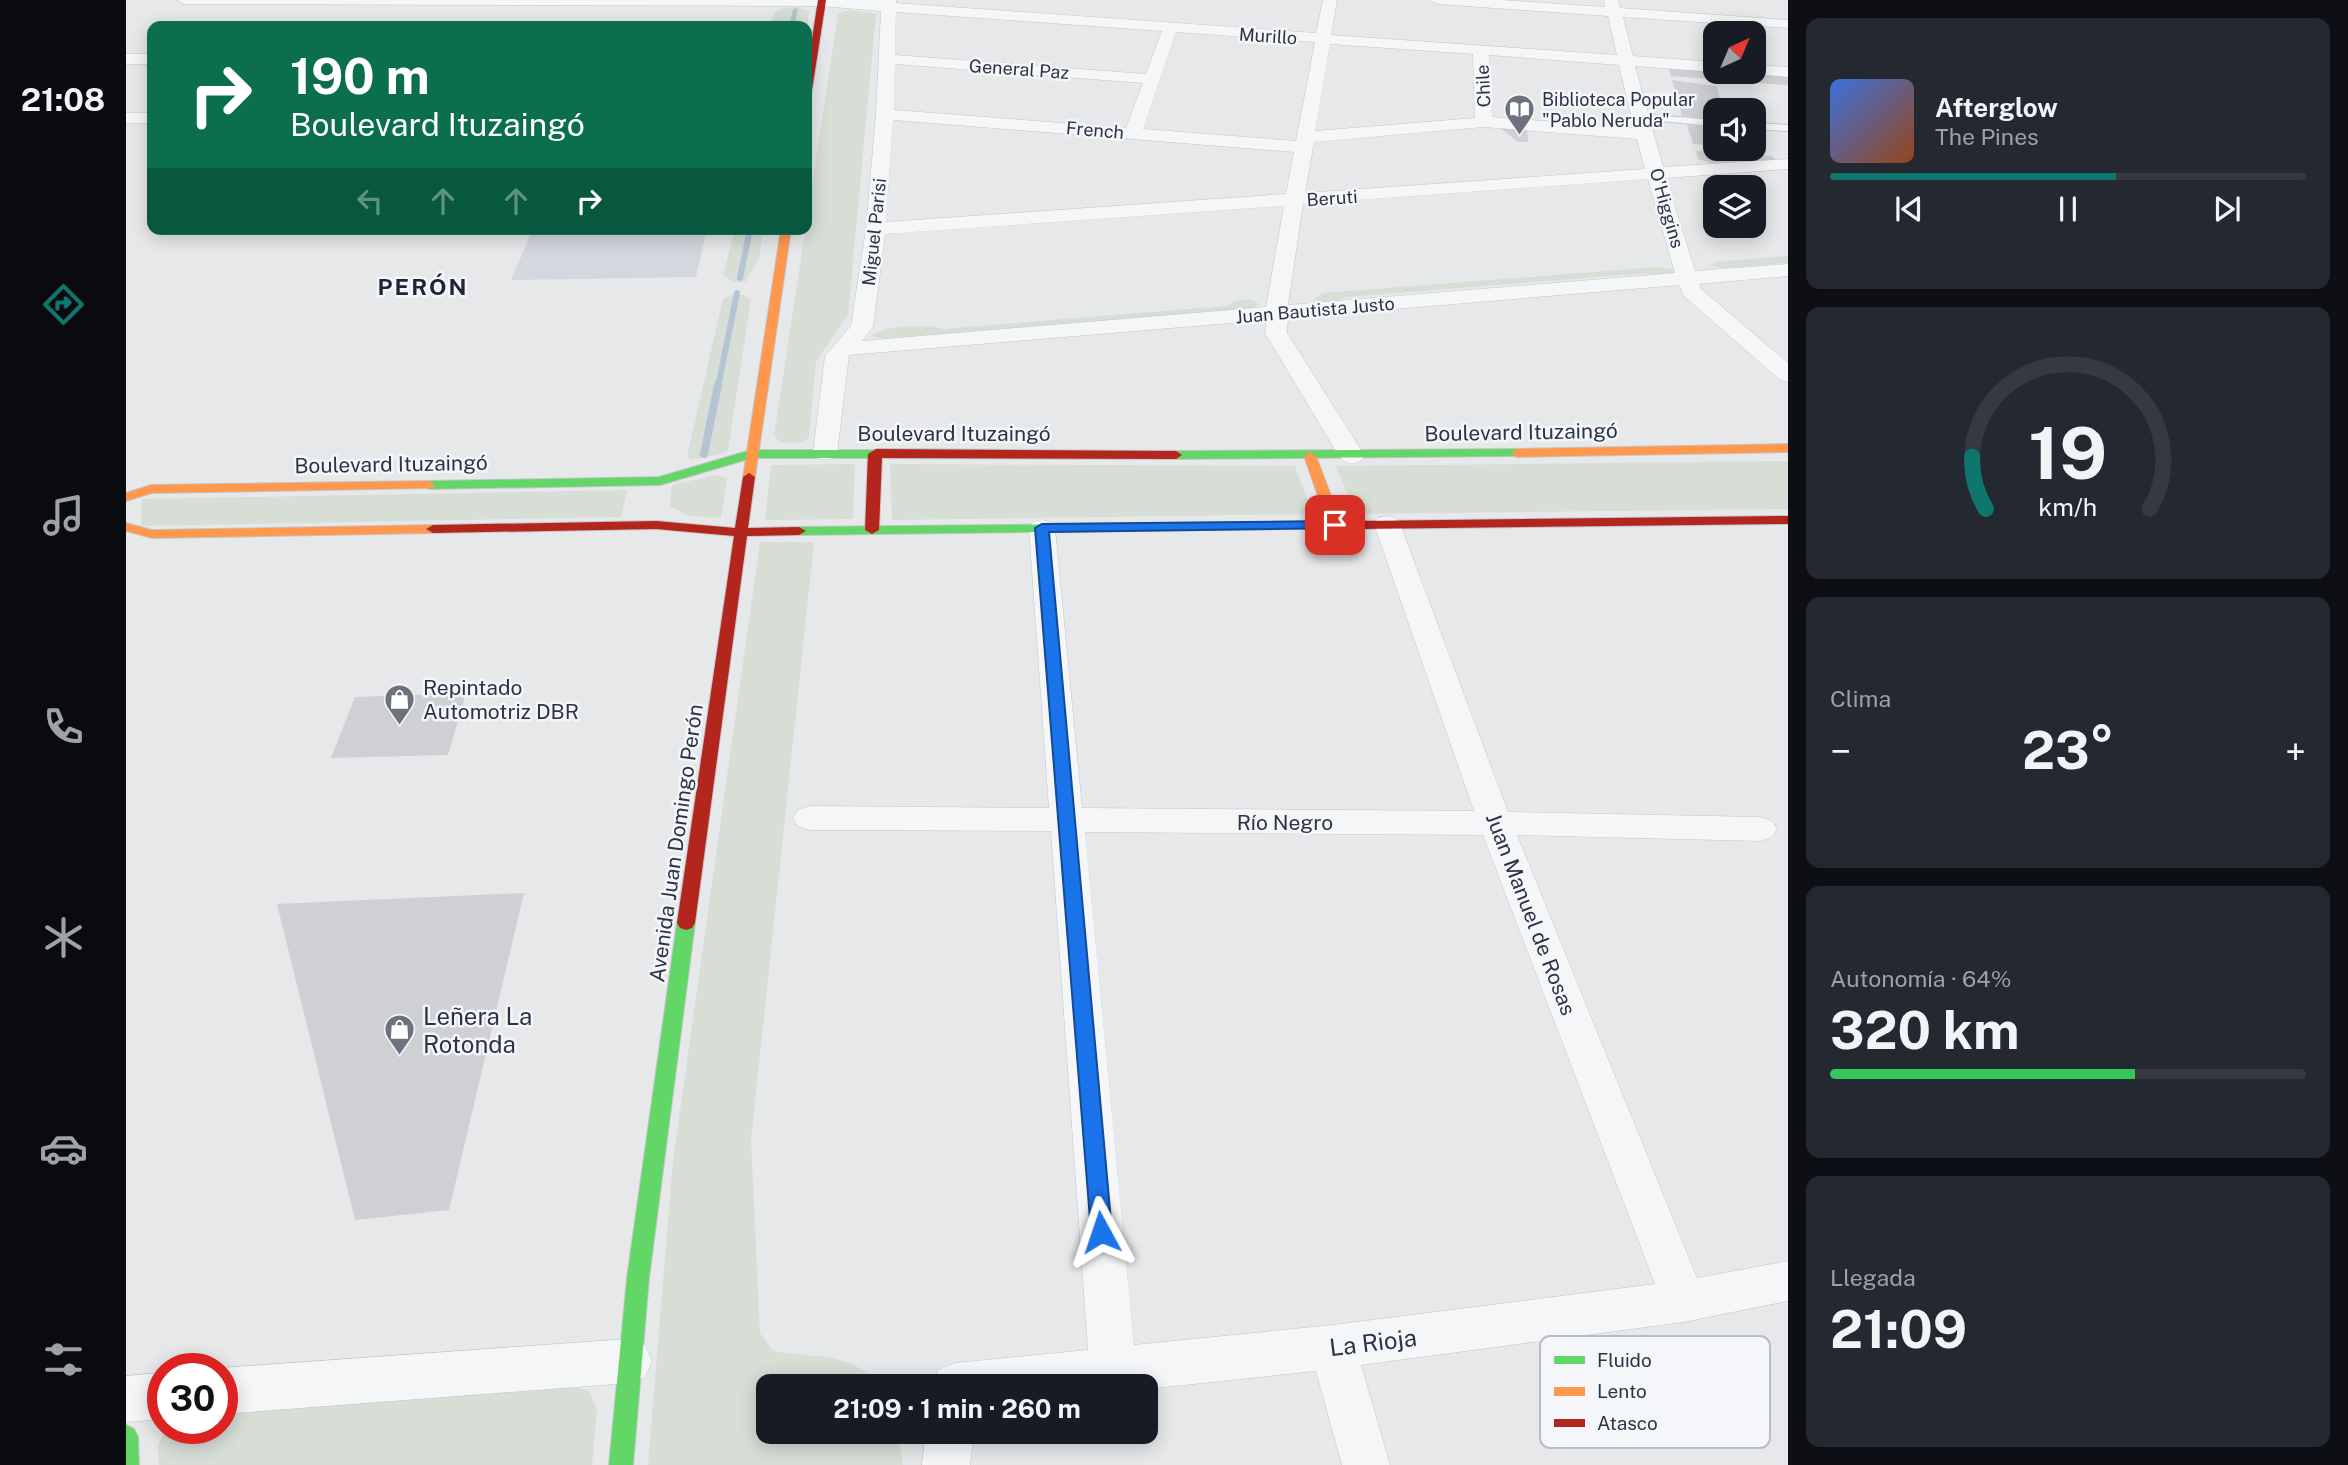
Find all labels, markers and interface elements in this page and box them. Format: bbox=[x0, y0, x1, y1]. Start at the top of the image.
north arrow bbox=[1703, 21, 1766, 84]
map controls bbox=[1703, 21, 1766, 238]
street label: Murillo bbox=[1238, 23, 1298, 49]
text: 190 m bbox=[290, 47, 430, 105]
icon: right bbox=[175, 49, 266, 140]
street label: General Paz bbox=[968, 55, 1070, 83]
street label: Chile bbox=[1471, 64, 1495, 108]
text: 21:08 bbox=[21, 81, 105, 118]
place label: Biblioteca Popular "Pablo Neruda" bbox=[1542, 89, 1695, 131]
library icon: Biblioteca Popular "Pablo Neruda" bbox=[1502, 92, 1536, 136]
text: Afterglow bbox=[1935, 92, 2058, 123]
button: sound bbox=[1703, 98, 1766, 161]
text: Boulevard Ituzaingó bbox=[290, 106, 585, 143]
street label: French bbox=[1065, 117, 1125, 143]
text: The Pines bbox=[1935, 123, 2039, 150]
street label: O'Higgins bbox=[1646, 166, 1688, 250]
button: layers bbox=[1703, 175, 1766, 238]
street label: Miguel Parisi bbox=[858, 177, 890, 287]
icon: left bbox=[351, 182, 389, 220]
icon: ahead bbox=[424, 182, 462, 220]
icon: ahead bbox=[497, 182, 535, 220]
icon: right bbox=[570, 182, 608, 220]
street label: Beruti bbox=[1306, 186, 1358, 210]
icon: previous bbox=[1890, 190, 1928, 228]
icon: pause bbox=[2049, 190, 2087, 228]
icon: next bbox=[2208, 190, 2246, 228]
district label: PERÓN bbox=[378, 273, 468, 300]
icon: directions bbox=[39, 280, 88, 329]
street label: Juan Bautista Justo bbox=[1235, 293, 1395, 327]
text: 19 bbox=[2028, 411, 2108, 496]
street label: Boulevard Ituzaingó bbox=[1424, 418, 1618, 446]
street label: Boulevard Ituzaingó bbox=[857, 421, 1051, 446]
street label: Boulevard Ituzaingó bbox=[294, 450, 488, 478]
icon: music bbox=[39, 491, 88, 540]
text: km/h bbox=[2039, 492, 2097, 522]
pin bbox=[1305, 495, 1365, 555]
icon: arrive bbox=[1316, 506, 1354, 544]
place label: Repintado Automotriz DBR bbox=[423, 675, 579, 724]
shop icon: Repintado Automotriz DBR bbox=[383, 682, 417, 726]
text: Clima bbox=[1830, 685, 1891, 712]
icon: phone bbox=[39, 702, 88, 751]
street label: Avenida Juan Domingo Perón bbox=[644, 702, 708, 984]
text: 23° bbox=[2022, 720, 2114, 781]
text: − bbox=[1830, 729, 1851, 774]
text: + bbox=[2285, 729, 2306, 774]
street label: Juan Manuel de Rosas bbox=[1481, 809, 1581, 1019]
street label: Río Negro bbox=[1237, 810, 1333, 835]
icon: climate bbox=[39, 913, 88, 962]
text: Autonomía · 64% bbox=[1830, 965, 2011, 992]
text: 320 km bbox=[1830, 1000, 2020, 1061]
place label: Leñera La Rotonda bbox=[423, 1002, 532, 1058]
shop icon: Leñera La Rotonda bbox=[383, 1013, 417, 1057]
icon: car bbox=[39, 1124, 88, 1173]
position arrow bbox=[1064, 1195, 1138, 1269]
text: Llegada bbox=[1830, 1264, 1916, 1291]
text: 21:09 bbox=[1830, 1299, 1967, 1360]
street label: La Rioja bbox=[1328, 1323, 1418, 1361]
icon: filters bbox=[39, 1335, 88, 1384]
legend bbox=[1540, 1336, 1770, 1448]
text: Fluido bbox=[1597, 1349, 1652, 1371]
speed limit sign: 30 bbox=[147, 1353, 238, 1444]
text: Lento bbox=[1597, 1380, 1647, 1402]
text: 21:09 · 1 min · 260 m bbox=[833, 1393, 1081, 1424]
text: Atasco bbox=[1597, 1412, 1658, 1434]

